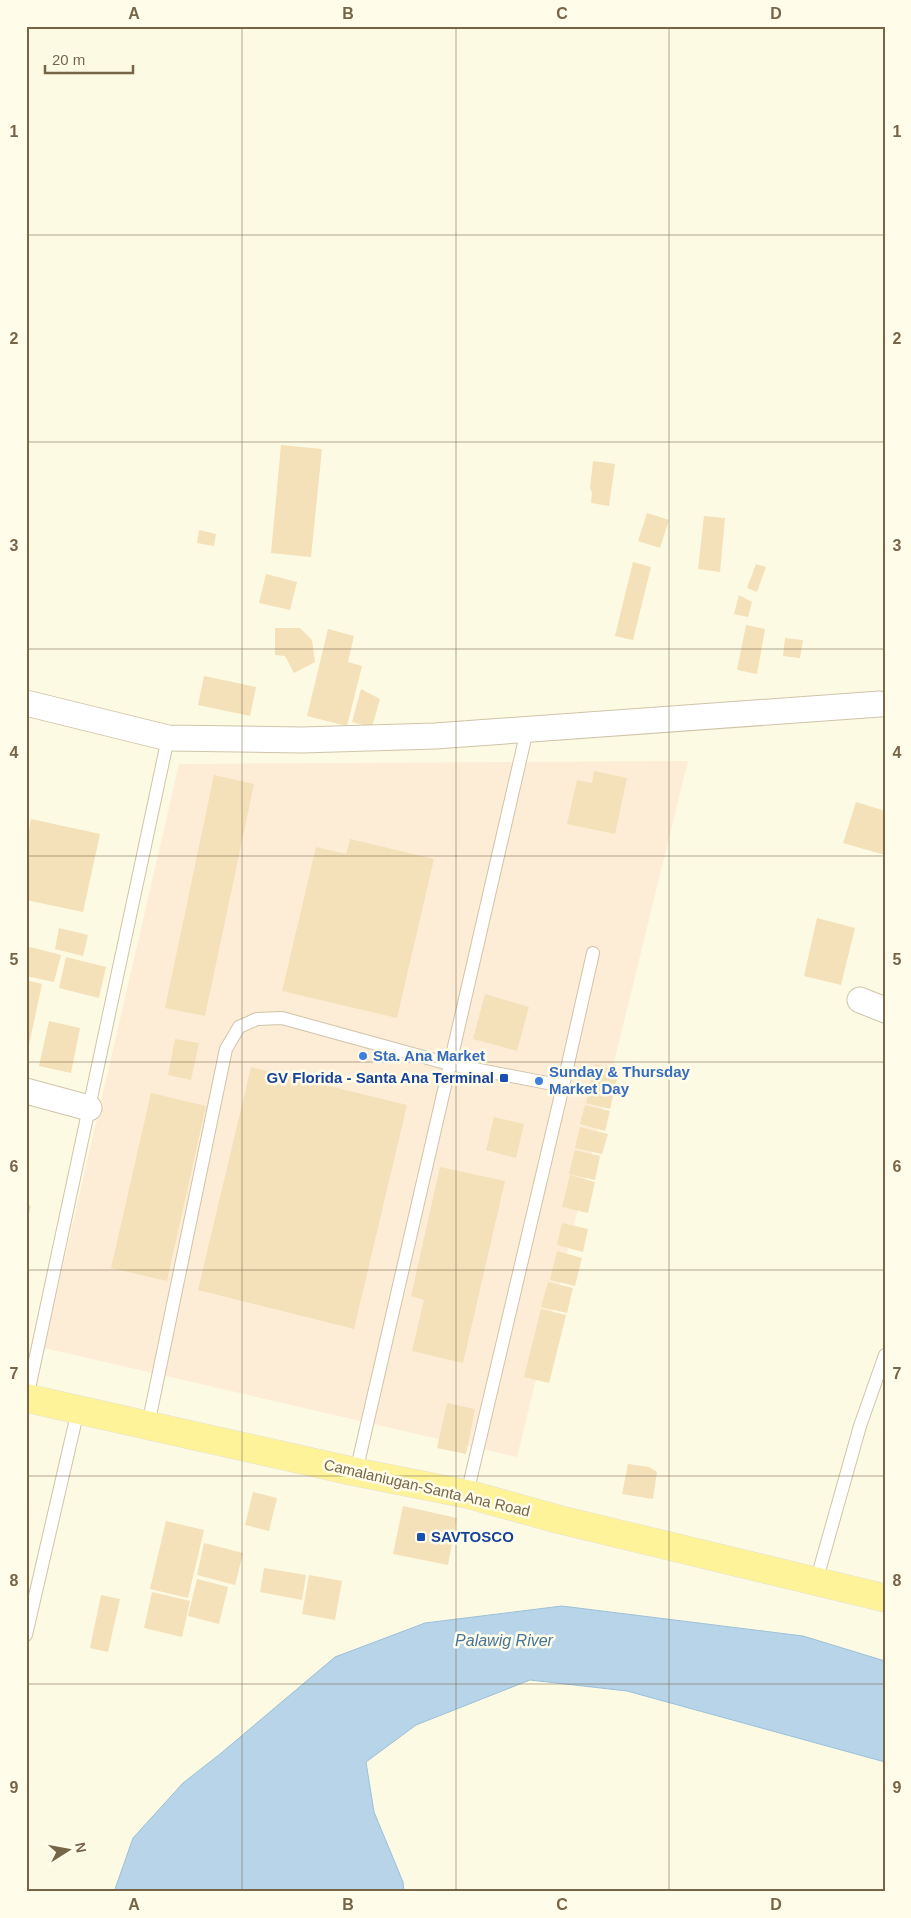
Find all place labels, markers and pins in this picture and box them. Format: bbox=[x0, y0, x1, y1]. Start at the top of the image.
place label: Sta. Ana Market bbox=[373, 1047, 485, 1064]
marker: Sta. Ana Market bbox=[357, 1050, 369, 1062]
place label: Sunday & Thursday Market Day bbox=[549, 1063, 691, 1097]
place label: GV Florida - Santa Ana Terminal bbox=[266, 1069, 494, 1086]
marker: GV Florida - Santa Ana Terminal bbox=[498, 1072, 510, 1084]
marker: Sunday & Thursday Market Day bbox=[533, 1075, 545, 1087]
place label: SAVTOSCO bbox=[431, 1528, 514, 1545]
marker: SAVTOSCO bbox=[415, 1531, 427, 1543]

